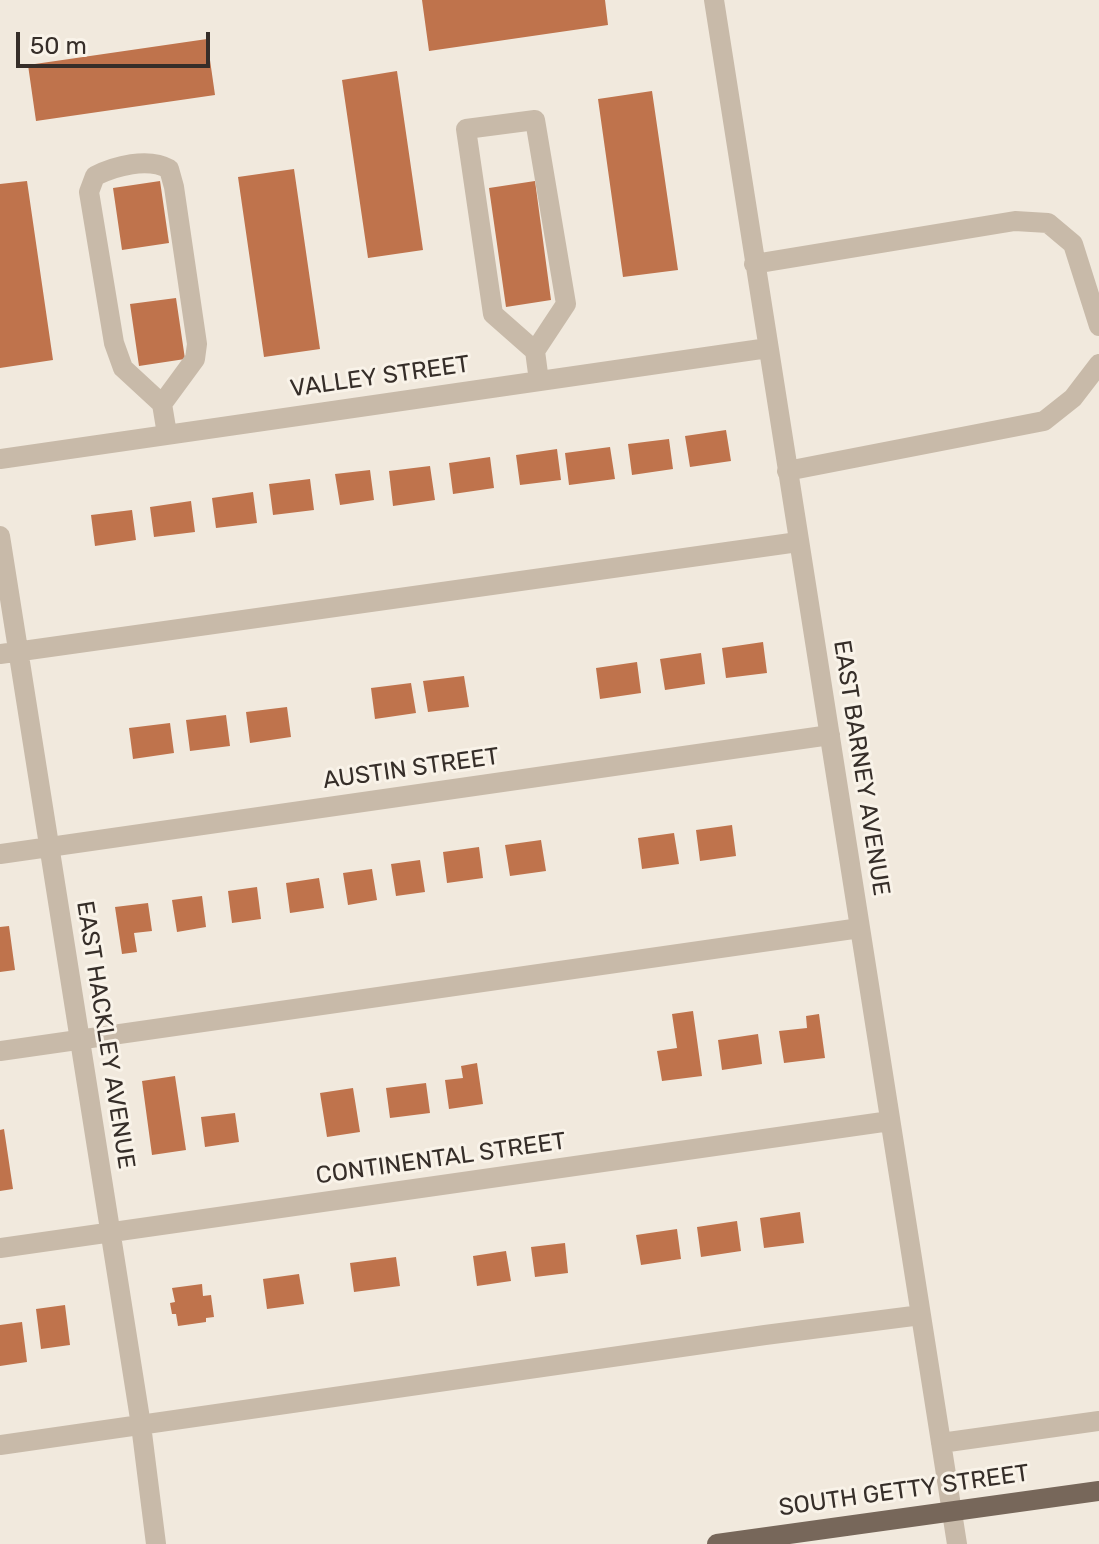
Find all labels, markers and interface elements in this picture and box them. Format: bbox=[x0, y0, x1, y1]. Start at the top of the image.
scale bar bbox=[20, 16, 214, 66]
text: 50 m bbox=[30, 32, 87, 60]
street label: VALLEY STREET bbox=[288, 350, 472, 404]
street label: EAST BARNEY AVENUE bbox=[827, 638, 895, 898]
street label: AUSTIN STREET bbox=[321, 742, 501, 796]
street label: EAST HACKLEY AVENUE bbox=[70, 899, 140, 1171]
street label: CONTINENTAL STREET bbox=[314, 1127, 568, 1191]
street label: SOUTH GETTY STREET bbox=[777, 1459, 1031, 1523]

